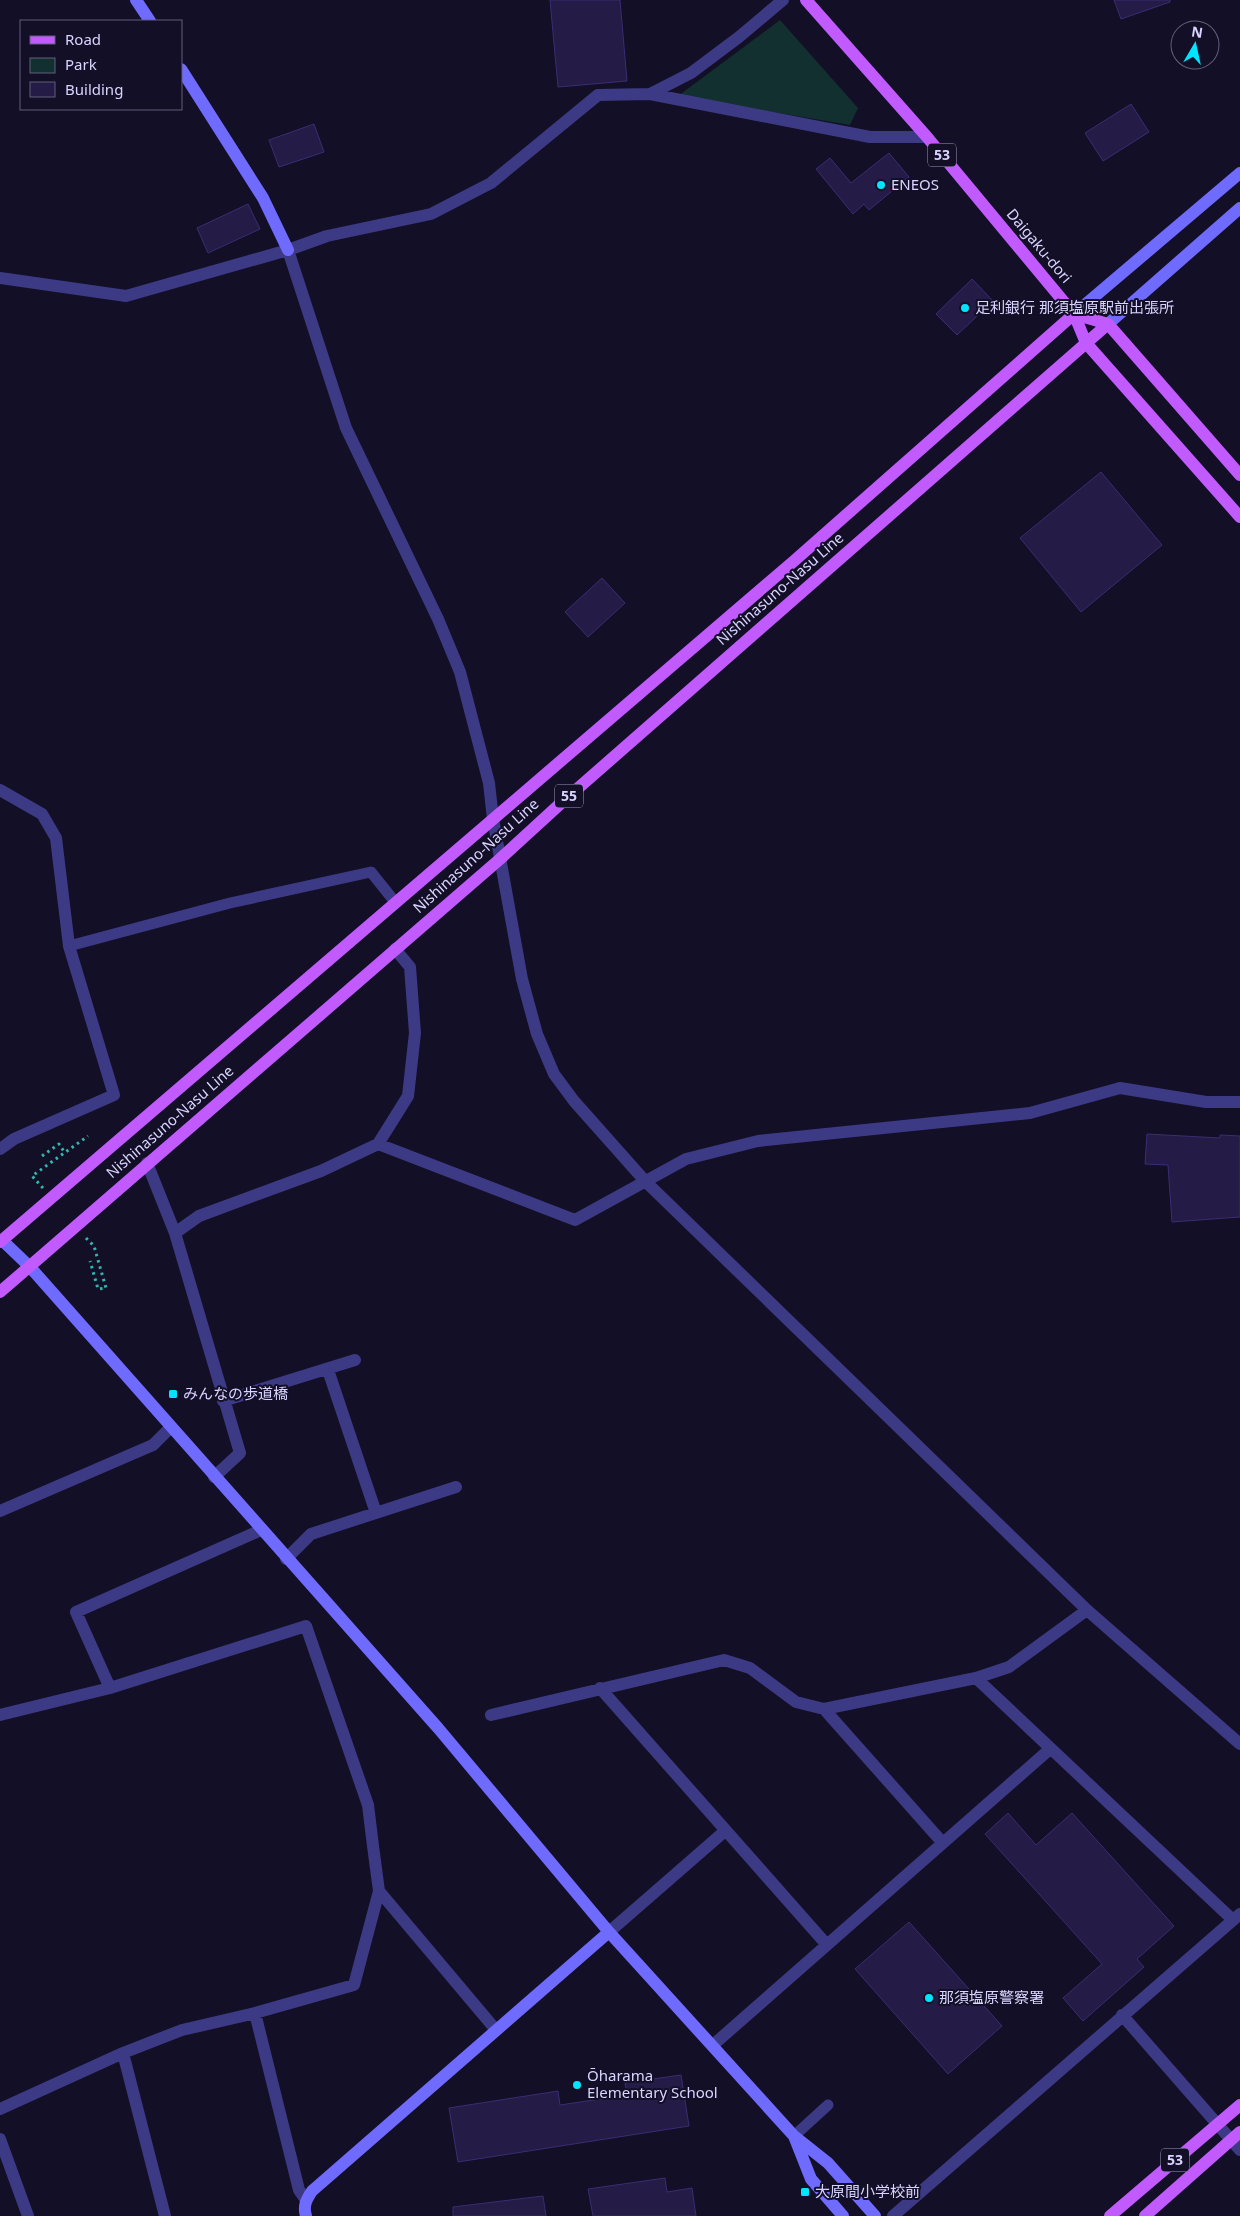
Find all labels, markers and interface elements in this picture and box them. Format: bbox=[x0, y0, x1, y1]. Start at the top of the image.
legend bbox=[20, 20, 182, 110]
north arrow bbox=[1170, 20, 1220, 70]
text: N bbox=[1190, 21, 1204, 42]
text: Road bbox=[65, 29, 101, 49]
text: Park bbox=[65, 54, 97, 74]
text: Building bbox=[65, 79, 123, 99]
road number: 53 bbox=[928, 144, 956, 166]
place label: ENEOS bbox=[891, 174, 939, 194]
marker: ENEOS bbox=[875, 179, 887, 191]
street label: Daigaku-dori bbox=[1003, 204, 1077, 287]
place label: 足利銀行 那須塩原駅前出張所 bbox=[975, 297, 1174, 317]
marker: 足利銀行 那須塩原駅前出張所 bbox=[959, 302, 971, 314]
street label: Nishinasuno-Nasu Line bbox=[711, 527, 847, 649]
road number: 55 bbox=[555, 784, 583, 808]
street label: Nishinasuno-Nasu Line bbox=[408, 793, 542, 917]
street label: Nishinasuno-Nasu Line bbox=[101, 1060, 237, 1182]
place label: みんなの歩道橋 bbox=[183, 1383, 288, 1403]
marker: みんなの歩道橋 bbox=[167, 1388, 179, 1400]
place label: 那須塩原警察署 bbox=[939, 1987, 1044, 2007]
marker: 那須塩原警察署 bbox=[923, 1992, 935, 2004]
place label: Ōharama Elementary School bbox=[587, 2065, 718, 2102]
marker: Ōharama Elementary School bbox=[571, 2079, 583, 2091]
road number: 53 bbox=[1161, 2148, 1189, 2172]
place label: 大原間小学校前 bbox=[815, 2181, 920, 2201]
marker: 大原間小学校前 bbox=[799, 2186, 811, 2198]

